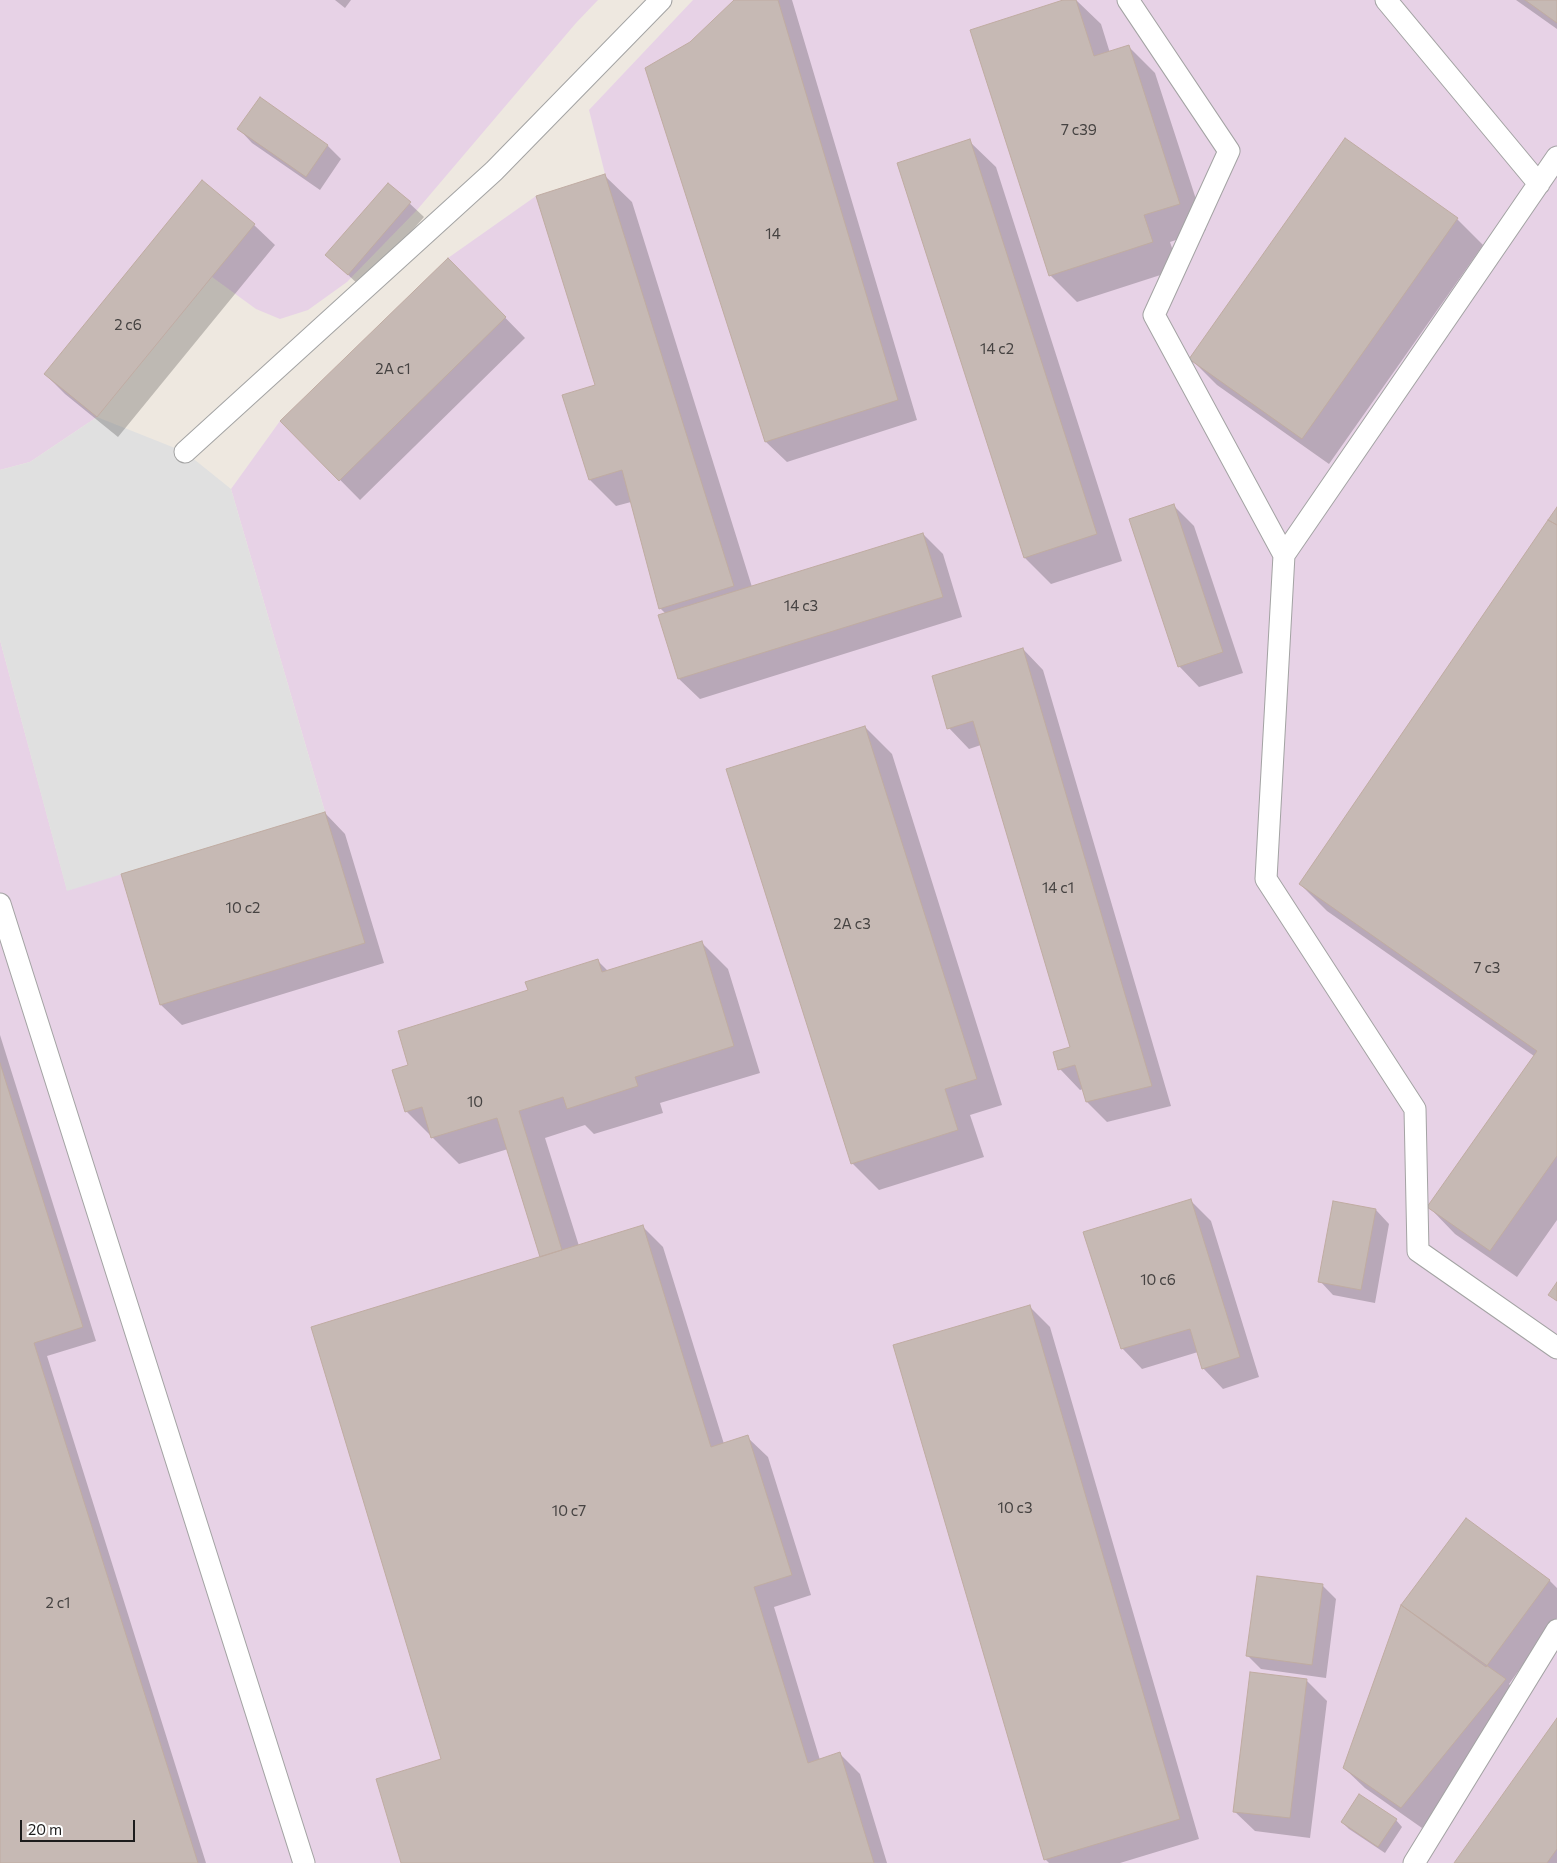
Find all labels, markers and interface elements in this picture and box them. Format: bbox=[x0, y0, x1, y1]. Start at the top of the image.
house number: 7 с39 bbox=[1061, 121, 1097, 139]
house number: 14 bbox=[765, 225, 781, 243]
house number: 2 с6 bbox=[114, 316, 142, 334]
house number: 14 с2 bbox=[980, 340, 1014, 358]
house number: 2А с1 bbox=[375, 360, 411, 378]
house number: 14 с3 bbox=[784, 597, 818, 615]
house number: 14 с1 bbox=[1042, 879, 1074, 897]
house number: 10 с2 bbox=[226, 899, 260, 917]
house number: 2А с3 bbox=[833, 915, 871, 933]
house number: 7 с3 bbox=[1474, 959, 1500, 977]
house number: 10 bbox=[467, 1093, 483, 1111]
house number: 10 с6 bbox=[1140, 1271, 1176, 1289]
house number: 10 с3 bbox=[997, 1499, 1033, 1517]
house number: 10 с7 bbox=[552, 1502, 586, 1520]
house number: 2 с1 bbox=[45, 1594, 71, 1612]
scale bar bbox=[22, 1810, 138, 1842]
text: 20 m bbox=[28, 1820, 62, 1838]

